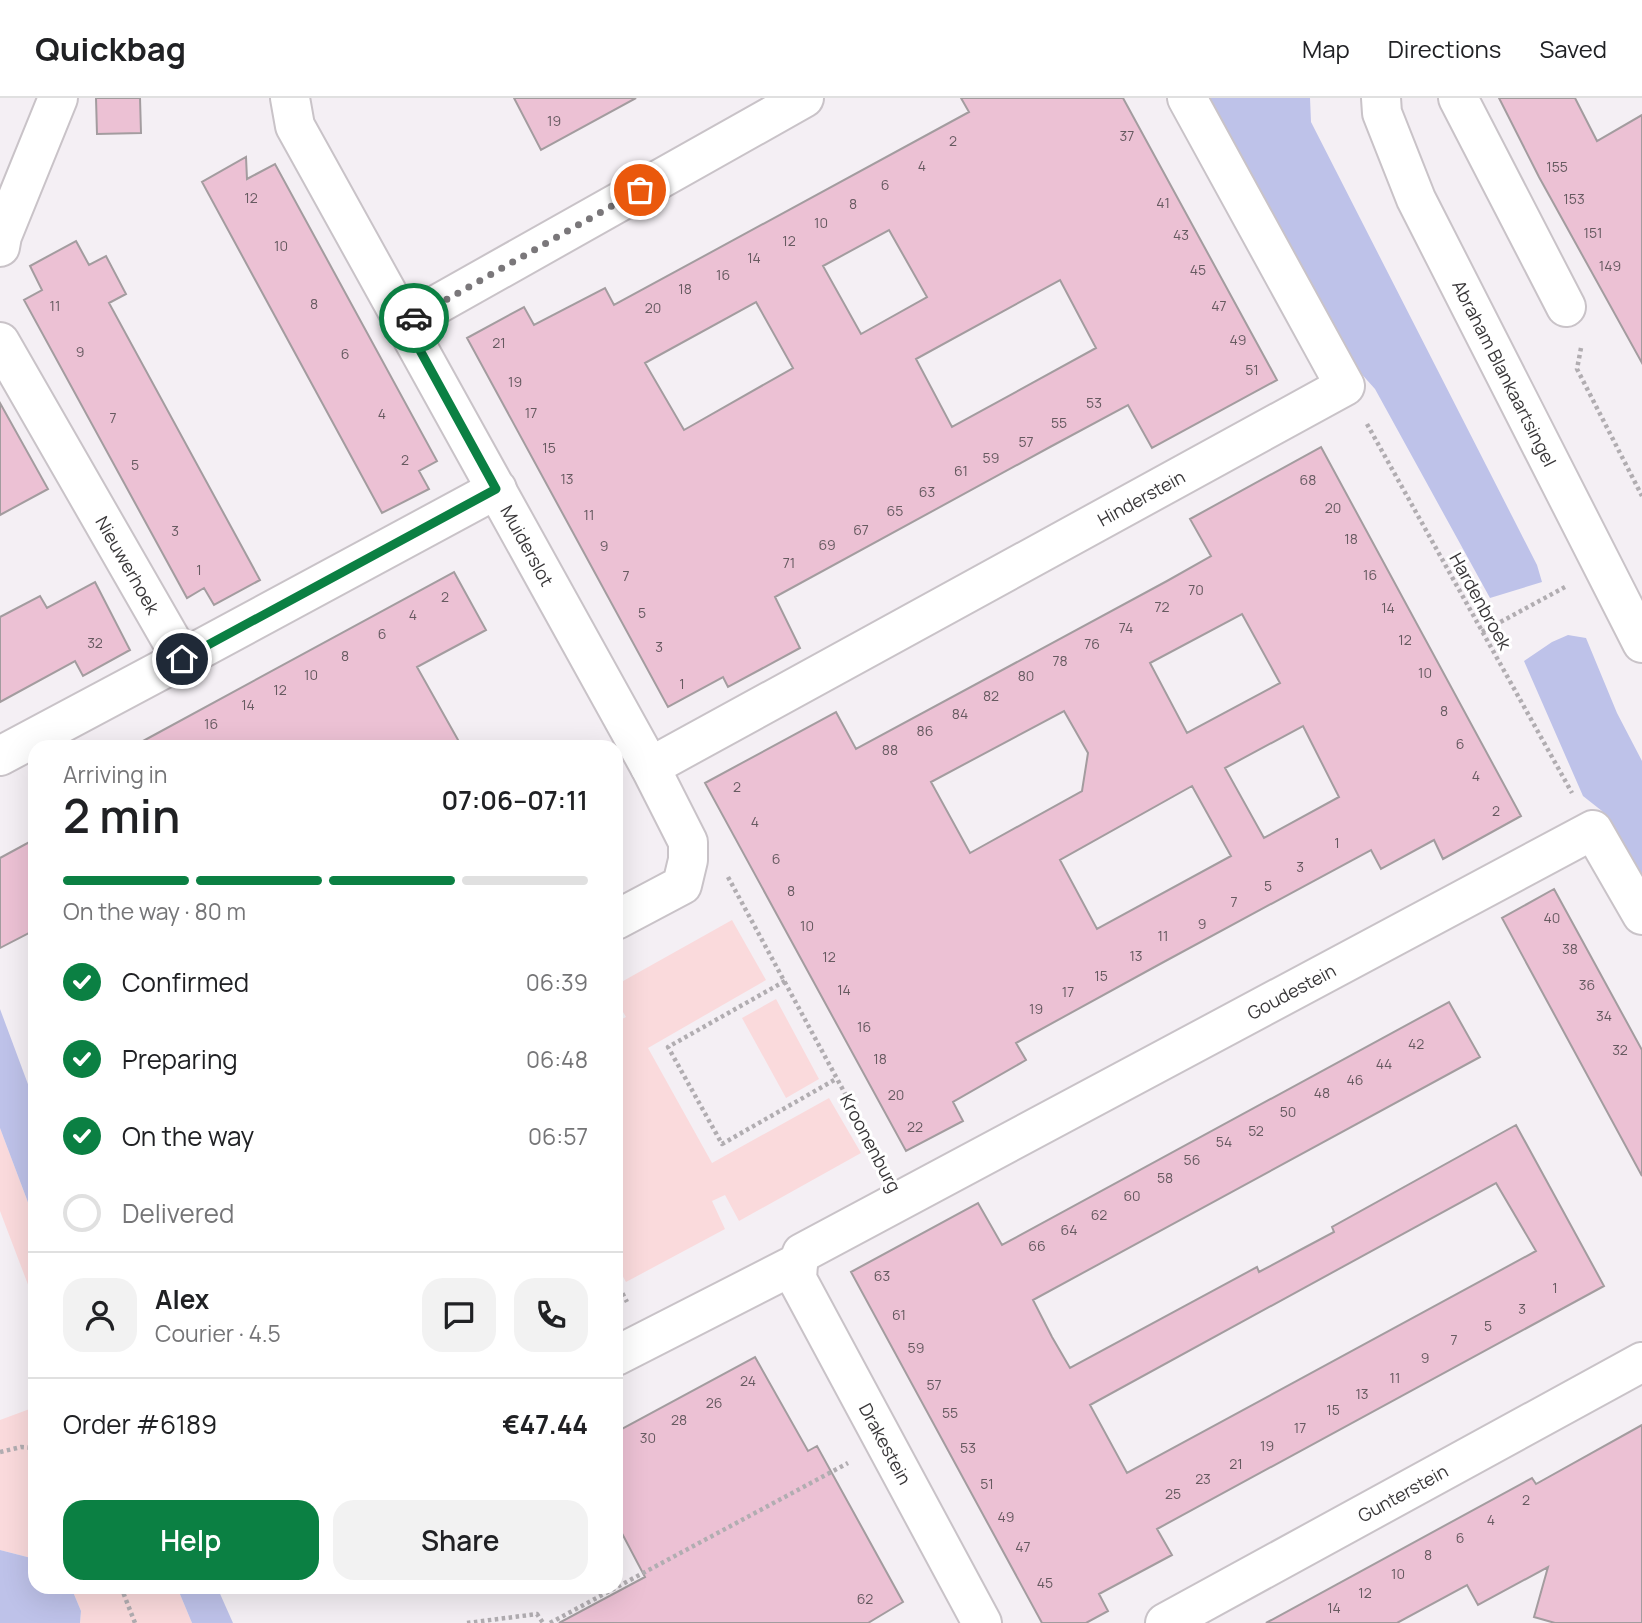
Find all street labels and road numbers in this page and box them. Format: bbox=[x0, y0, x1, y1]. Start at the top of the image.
street label: Abraham Blankaartsingel bbox=[1447, 276, 1562, 471]
street label: Hinderstein bbox=[1093, 464, 1189, 531]
street label: Muiderslot bbox=[495, 501, 559, 590]
street label: Nieuwerhoek bbox=[90, 512, 166, 619]
street label: Hardenbroek bbox=[1444, 548, 1518, 655]
street label: Goudestein bbox=[1243, 958, 1340, 1025]
street label: Kroonenburg bbox=[835, 1090, 907, 1196]
street label: Drakestein bbox=[854, 1399, 917, 1489]
street label: Gunterstein bbox=[1353, 1459, 1452, 1527]

